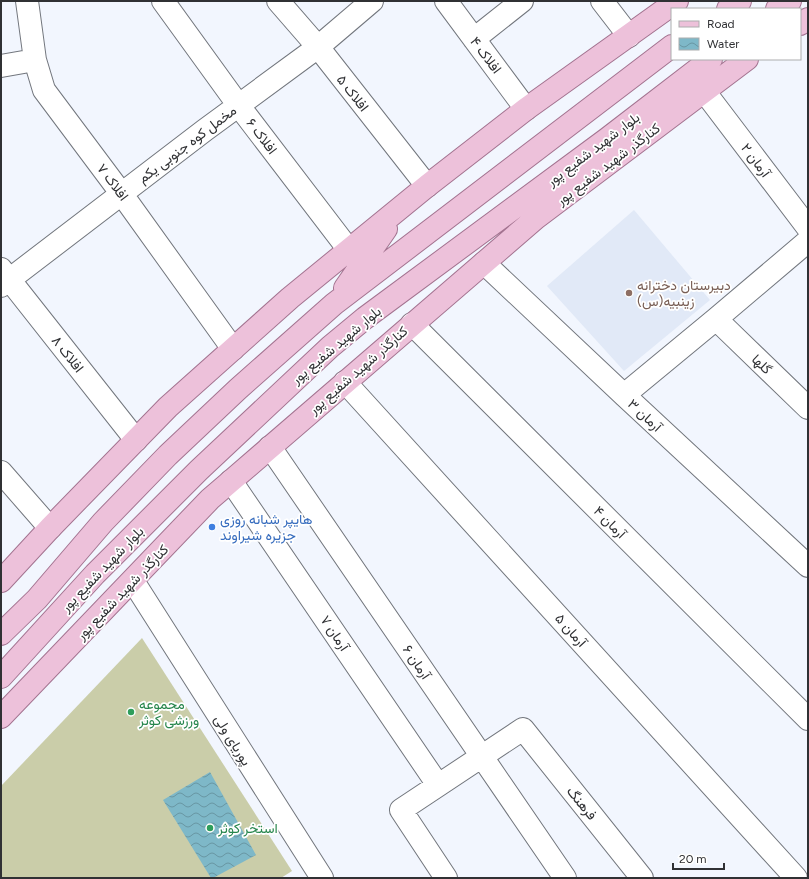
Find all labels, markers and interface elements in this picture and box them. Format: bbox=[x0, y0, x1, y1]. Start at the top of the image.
legend bbox=[671, 8, 801, 60]
text: Road bbox=[707, 17, 735, 31]
street label: افلاک ۴ bbox=[466, 33, 505, 77]
text: Water bbox=[707, 37, 739, 51]
street label: افلاک ۵ bbox=[333, 72, 372, 115]
street label: مخمل کوه جنوبی یکم bbox=[135, 102, 240, 187]
street label: بلوار شهید شفیع پور bbox=[543, 109, 644, 192]
street label: افلاک ۶ bbox=[243, 115, 281, 158]
street label: کنارگذر شهید شفیع پور bbox=[552, 120, 665, 211]
street label: آرمان ۲ bbox=[737, 140, 775, 182]
street label: افلاک ۷ bbox=[93, 160, 132, 204]
place label: دبیرستان دخترانه زینبیه(س) bbox=[637, 277, 731, 310]
marker: دبیرستان دخترانه زینبیه(س) bbox=[624, 288, 634, 298]
street label: بلوار شهید شفیع پور bbox=[287, 303, 386, 390]
street label: کنارگذر شهید شفیع پور bbox=[305, 323, 413, 420]
street label: افلاک ۸ bbox=[48, 333, 87, 376]
street label: گلها bbox=[748, 351, 775, 378]
street label: آرمان ۳ bbox=[624, 395, 666, 436]
street label: آرمان ۴ bbox=[590, 503, 631, 543]
place label: هایپر شبانه روزی جزیره شیراوند bbox=[220, 511, 313, 544]
marker: هایپر شبانه روزی جزیره شیراوند bbox=[207, 522, 217, 532]
street label: بلوار شهید شفیع پور bbox=[57, 523, 149, 618]
street label: کنارگذر شهید شفیع پور bbox=[72, 541, 174, 646]
street label: آرمان ۵ bbox=[551, 610, 591, 652]
street label: آرمان ۷ bbox=[317, 612, 354, 656]
street label: آرمان ۶ bbox=[399, 642, 435, 684]
place label: مجموعه ورزشی کوثر bbox=[138, 696, 199, 729]
marker: مجموعه ورزشی کوثر bbox=[126, 707, 136, 717]
street label: پوریای ولی bbox=[209, 712, 255, 769]
street label: فرهنگ bbox=[563, 783, 600, 824]
place label: استخر کوثر bbox=[217, 820, 278, 837]
marker: استخر کوثر bbox=[205, 823, 215, 833]
scale bar bbox=[673, 845, 724, 871]
text: 20 m bbox=[679, 852, 707, 866]

